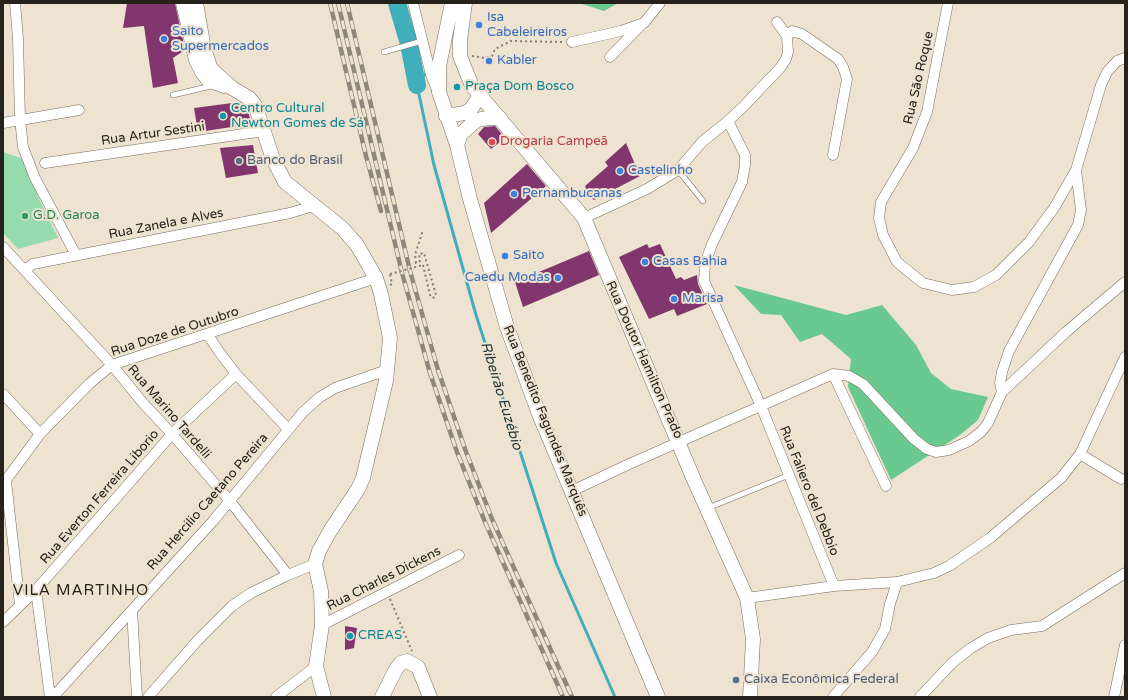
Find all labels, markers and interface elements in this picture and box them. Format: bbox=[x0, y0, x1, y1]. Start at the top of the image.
place label: Isa Cabeleireiros bbox=[487, 10, 567, 41]
marker: Isa Cabeleireiros bbox=[474, 20, 484, 30]
place label: Saito Supermercados bbox=[172, 24, 269, 55]
street label: Rua São Roque bbox=[901, 30, 937, 126]
marker: Saito Supermercados bbox=[159, 34, 169, 44]
place label: Kabler bbox=[497, 53, 537, 69]
marker: Kabler bbox=[484, 56, 494, 66]
place label: Praça Dom Bosco bbox=[465, 79, 574, 95]
marker: Praça Dom Bosco bbox=[452, 82, 462, 92]
place label: Centro Cultural Newton Gomes de Sá bbox=[231, 101, 364, 132]
marker: Centro Cultural Newton Gomes de Sá bbox=[218, 111, 228, 121]
street label: Rua Artur Sestini bbox=[100, 119, 206, 149]
place label: Drogaria Campeã bbox=[500, 134, 608, 150]
marker: Drogaria Campeã bbox=[487, 137, 497, 147]
place label: Banco do Brasil bbox=[247, 153, 343, 169]
marker: Banco do Brasil bbox=[234, 156, 244, 166]
place label: Castelinho bbox=[628, 163, 693, 179]
marker: Castelinho bbox=[615, 166, 625, 176]
place label: Pernambucanas bbox=[522, 186, 622, 202]
marker: Pernambucanas bbox=[509, 189, 519, 199]
street label: Rua Zanela e Alves bbox=[107, 205, 225, 243]
place label: G.D. Garoa bbox=[33, 208, 100, 224]
marker: G.D. Garoa bbox=[20, 211, 30, 221]
place label: Saito bbox=[513, 248, 544, 264]
marker: Saito bbox=[500, 251, 510, 261]
place label: Casas Bahia bbox=[653, 254, 727, 270]
marker: Casas Bahia bbox=[640, 257, 650, 267]
place label: Caedu Modas bbox=[465, 270, 550, 286]
marker: Caedu Modas bbox=[553, 273, 563, 283]
street label: Rua Doutor Hamilton Prado bbox=[602, 279, 686, 441]
place label: Marisa bbox=[682, 291, 724, 307]
marker: Marisa bbox=[669, 294, 679, 304]
street label: Rua Doze de Outubro bbox=[109, 304, 241, 360]
street label: Rua Benedito Fagundes Marquês bbox=[499, 323, 591, 519]
water label: Ribeirão Euzébio bbox=[477, 340, 525, 452]
street label: Rua Marino Tardelli bbox=[124, 362, 214, 462]
street label: Rua Faliero del Debbio bbox=[776, 424, 842, 558]
street label: Rua Everton Ferreira Liborio bbox=[37, 427, 163, 567]
street label: Rua Hercilio Caetano Pereira bbox=[144, 430, 272, 574]
street label: Rua Charles Dickens bbox=[325, 544, 443, 614]
district label: VILA MARTINHO bbox=[13, 582, 149, 600]
place label: CREAS bbox=[358, 628, 402, 644]
marker: CREAS bbox=[345, 631, 355, 641]
place label: Caixa Econômica Federal bbox=[744, 672, 899, 688]
marker: Caixa Econômica Federal bbox=[731, 675, 741, 685]

